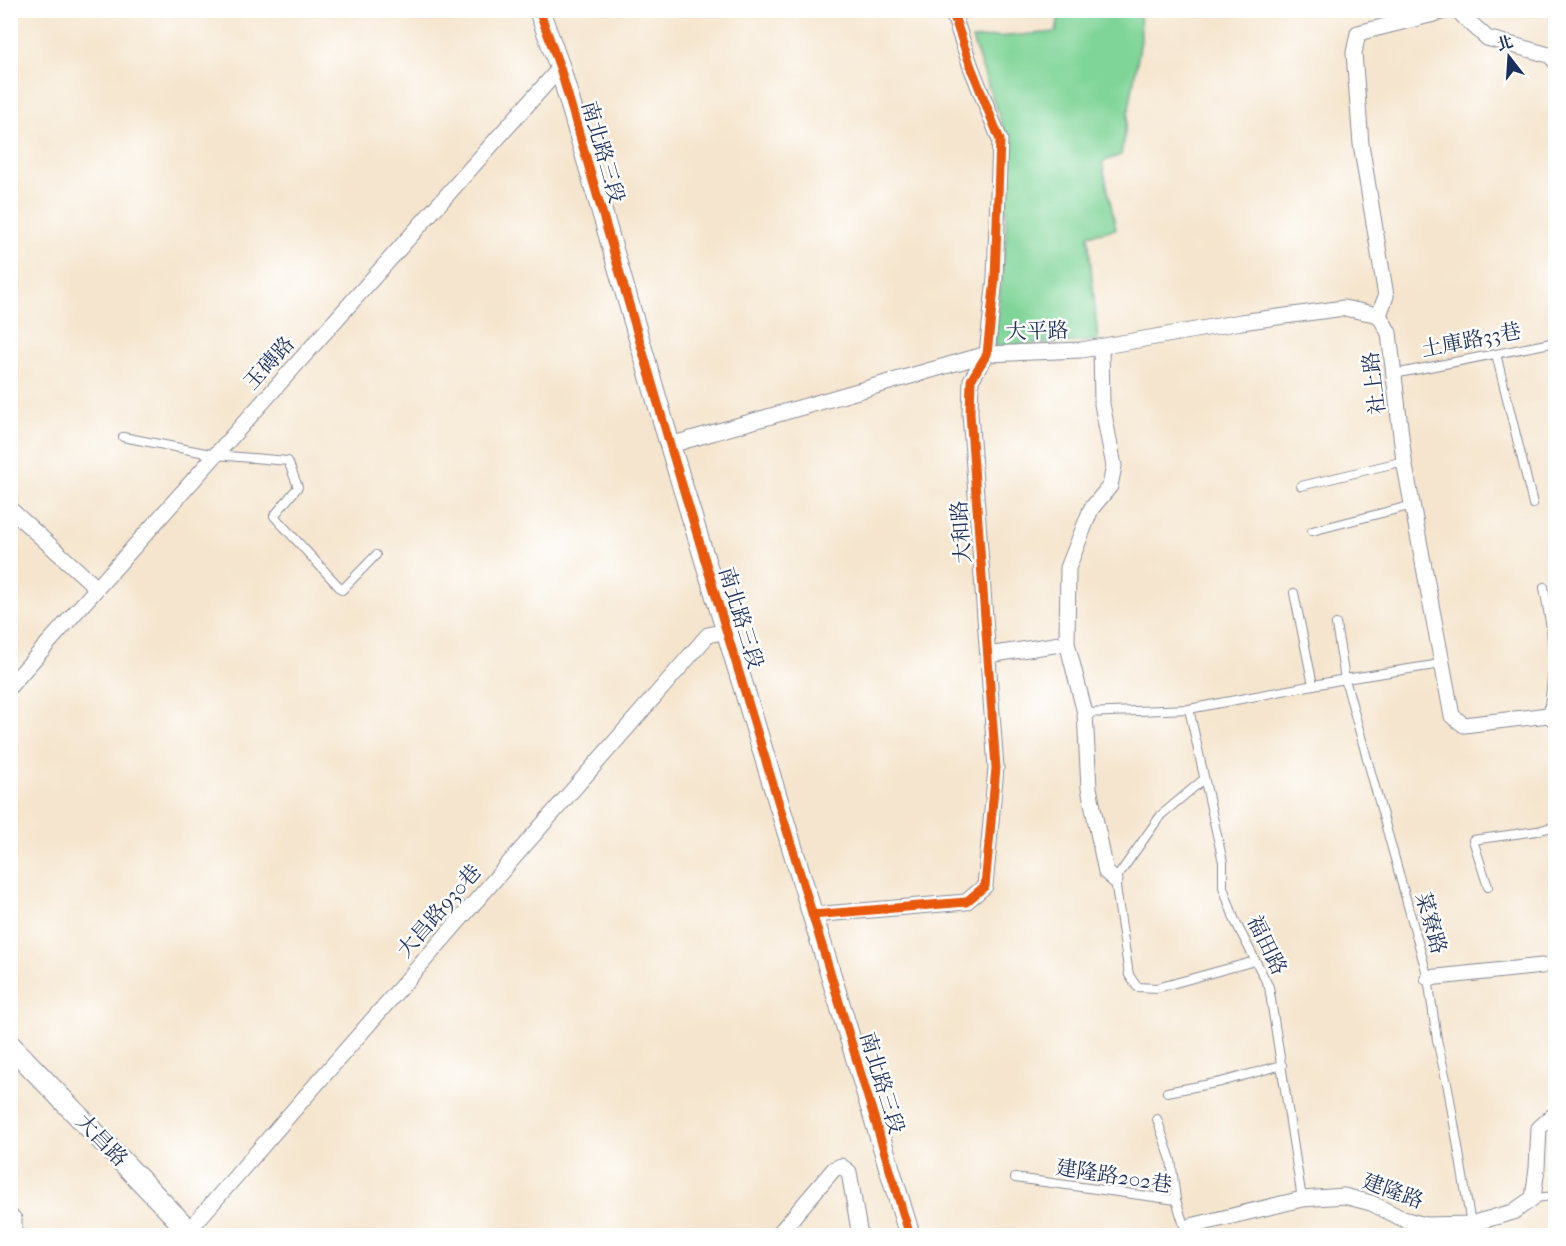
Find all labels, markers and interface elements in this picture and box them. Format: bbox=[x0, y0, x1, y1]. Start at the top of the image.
north arrow bbox=[1479, 27, 1539, 87]
text: 北 bbox=[1494, 32, 1515, 55]
street label: 南北路三段 bbox=[577, 98, 629, 206]
street label: 大平路 bbox=[1005, 318, 1069, 344]
street label: 土庫路33巷 bbox=[1419, 319, 1523, 361]
street label: 玉磚路 bbox=[239, 332, 299, 394]
street label: 社上路 bbox=[1358, 350, 1390, 416]
street label: 大和路 bbox=[947, 500, 975, 564]
street label: 南北路三段 bbox=[714, 564, 768, 672]
street label: 大昌路930巷 bbox=[392, 860, 486, 962]
street label: 菜寮路 bbox=[1411, 889, 1451, 957]
street label: 福田路 bbox=[1242, 911, 1292, 979]
street label: 南北路三段 bbox=[855, 1029, 909, 1137]
street label: 大昌路 bbox=[71, 1109, 133, 1171]
street label: 建隆路202巷 bbox=[1054, 1155, 1174, 1197]
street label: 建隆路 bbox=[1359, 1169, 1427, 1213]

